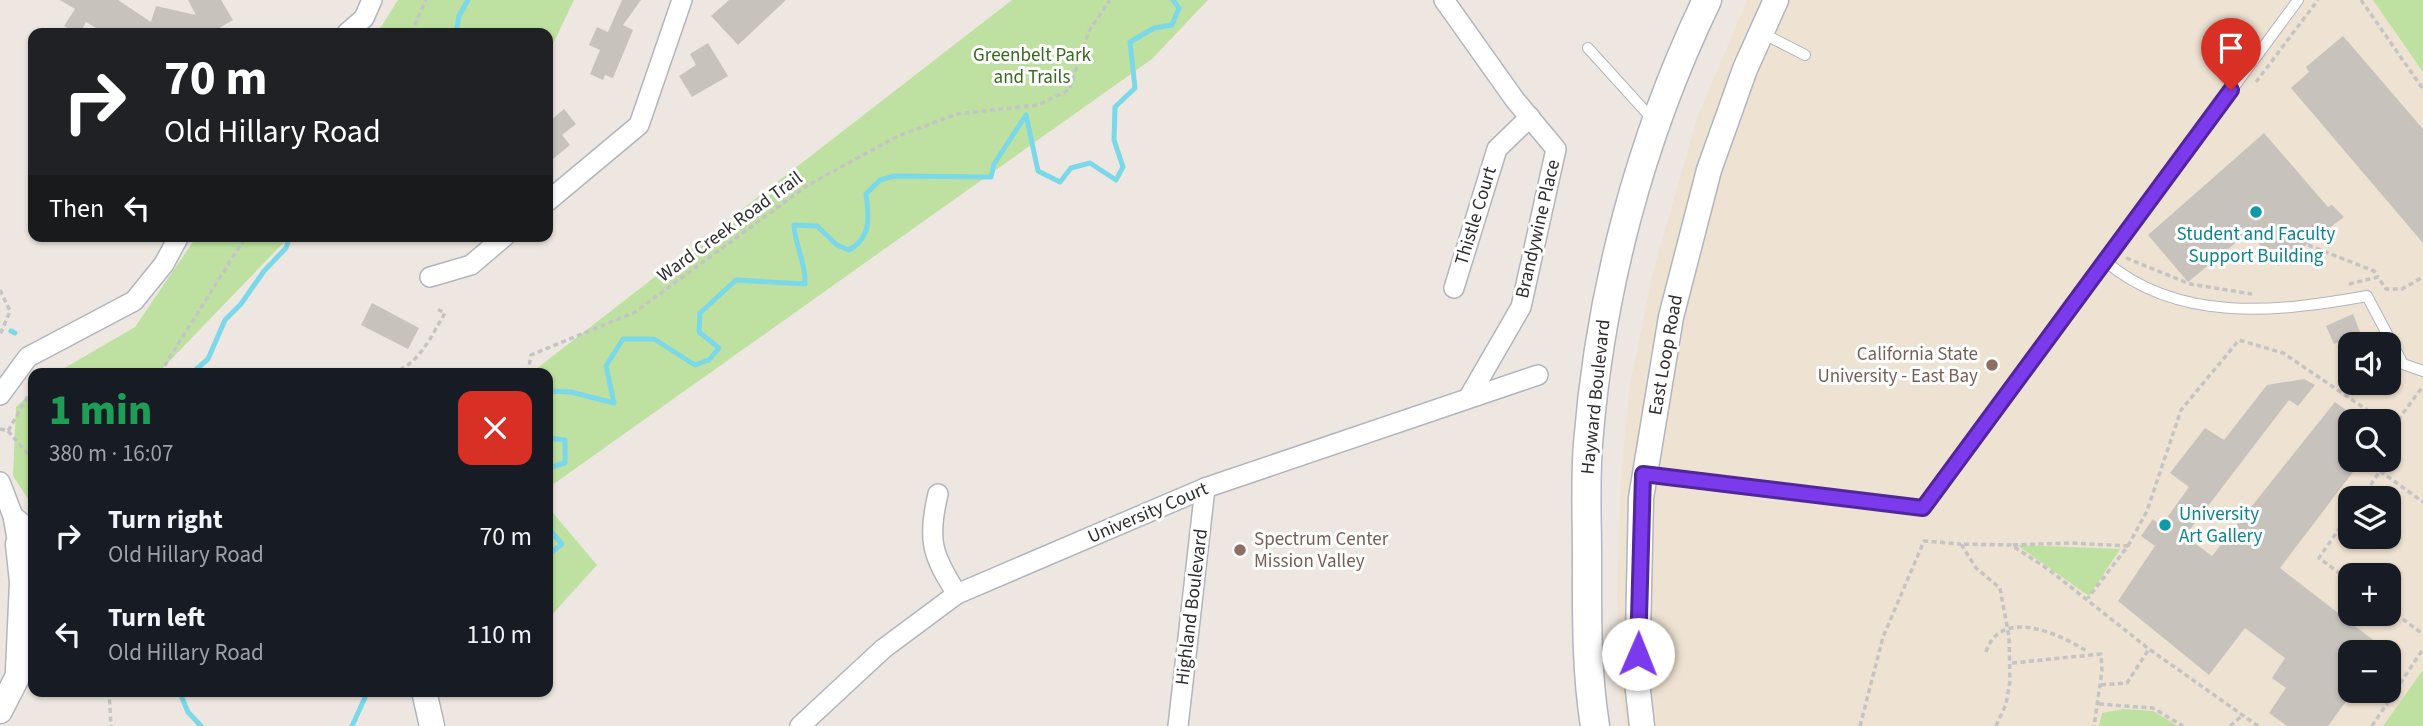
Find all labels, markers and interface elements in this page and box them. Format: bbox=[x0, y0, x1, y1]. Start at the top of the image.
pin bbox=[2201, 18, 2261, 90]
icon: arrive bbox=[2212, 29, 2250, 67]
park label: Greenbelt Park and Trails bbox=[973, 42, 1092, 91]
text: 70 m bbox=[164, 44, 268, 114]
icon: right bbox=[49, 56, 140, 147]
text: Old Hillary Road bbox=[164, 109, 381, 155]
street label: Brandywine Place bbox=[1509, 157, 1567, 301]
street label: Thistle Court bbox=[1448, 163, 1504, 269]
street label: Ward Creek Road Trail bbox=[652, 165, 808, 289]
icon: left bbox=[118, 189, 156, 227]
text: Then bbox=[49, 190, 104, 227]
marker: Student and Faculty Support Building bbox=[2248, 204, 2264, 220]
place label: Student and Faculty Support Building bbox=[2177, 221, 2336, 270]
street label: East Loop Road bbox=[1642, 293, 1690, 417]
street label: Hayward Boulevard bbox=[1574, 318, 1618, 476]
map controls bbox=[2338, 332, 2401, 703]
button: sound bbox=[2338, 332, 2401, 395]
place label: California State University - East Bay bbox=[1817, 341, 1978, 390]
marker: California State University - East Bay bbox=[1984, 357, 2000, 373]
text: 1 min bbox=[49, 381, 152, 441]
button: close bbox=[458, 391, 532, 465]
button: search bbox=[2338, 409, 2401, 472]
text: 380 m · 16:07 bbox=[49, 437, 173, 470]
street label: University Court bbox=[1084, 475, 1213, 550]
button: layers bbox=[2338, 486, 2401, 549]
text: Turn right bbox=[108, 501, 223, 538]
place label: University Art Gallery bbox=[2179, 501, 2263, 550]
icon: right bbox=[49, 517, 87, 555]
marker: University Art Gallery bbox=[2157, 517, 2173, 533]
text: 70 m bbox=[479, 518, 532, 555]
place label: Spectrum Center Mission Valley bbox=[1254, 526, 1389, 575]
street label: Highland Boulevard bbox=[1169, 527, 1215, 687]
text: Old Hillary Road bbox=[108, 538, 264, 571]
marker: Spectrum Center Mission Valley bbox=[1232, 542, 1248, 558]
button: + bbox=[2338, 563, 2401, 626]
text: Turn left bbox=[108, 599, 205, 636]
icon: left bbox=[49, 615, 87, 653]
text: 110 m bbox=[466, 616, 532, 653]
position arrow bbox=[1601, 617, 1675, 691]
text: Old Hillary Road bbox=[108, 636, 264, 669]
button: − bbox=[2338, 640, 2401, 703]

